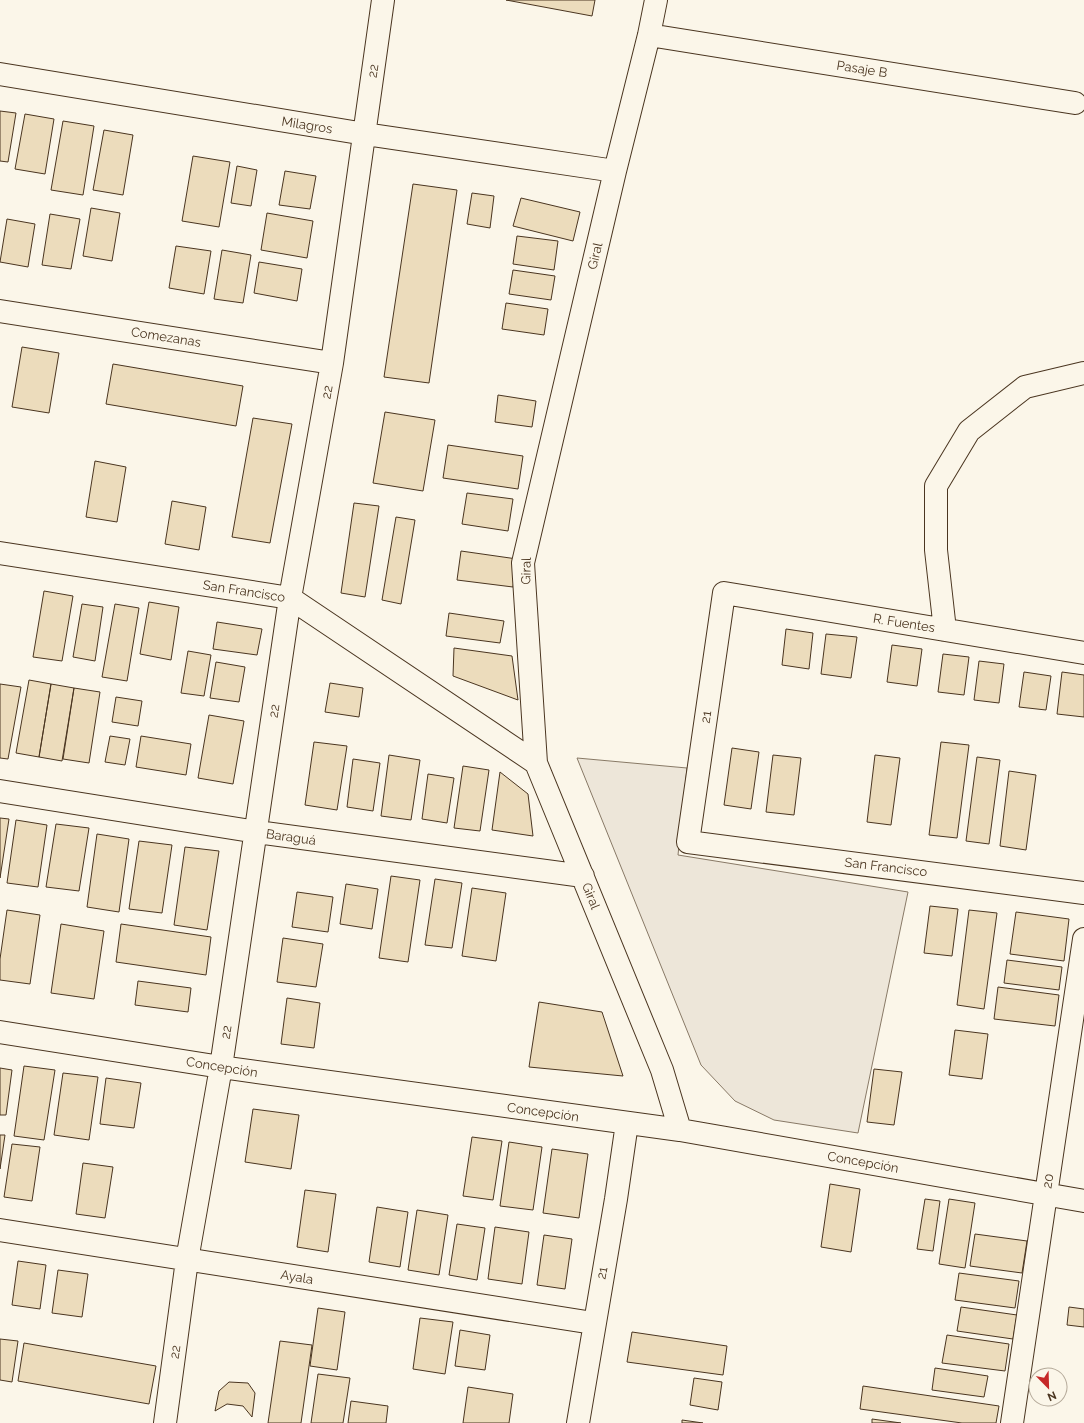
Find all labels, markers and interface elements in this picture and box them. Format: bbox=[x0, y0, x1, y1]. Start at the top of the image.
street label: Pasaje B bbox=[836, 58, 889, 80]
street label: 22 bbox=[365, 63, 381, 79]
street label: Milagros bbox=[281, 114, 333, 136]
street label: Giral bbox=[585, 241, 605, 271]
street label: Comezanas bbox=[130, 324, 202, 350]
street label: 22 bbox=[318, 384, 336, 400]
street label: Giral bbox=[518, 557, 534, 585]
street label: San Francisco bbox=[202, 577, 287, 605]
street label: R. Fuentes bbox=[872, 611, 936, 635]
street label: 22 bbox=[266, 703, 282, 719]
street label: 21 bbox=[698, 709, 714, 724]
street label: Baraguá bbox=[265, 826, 317, 848]
street label: San Francisco bbox=[844, 854, 929, 880]
street label: Giral bbox=[579, 881, 603, 912]
street label: 22 bbox=[218, 1024, 235, 1040]
street label: Concepción bbox=[185, 1054, 259, 1080]
street label: Concepción bbox=[506, 1100, 580, 1124]
street label: Concepción bbox=[826, 1148, 900, 1176]
street label: 20 bbox=[1039, 1173, 1057, 1189]
street label: 21 bbox=[594, 1265, 611, 1280]
street label: Ayala bbox=[280, 1267, 314, 1287]
street label: 22 bbox=[167, 1344, 183, 1360]
north arrow bbox=[1028, 1367, 1068, 1407]
text: N bbox=[1045, 1388, 1058, 1403]

